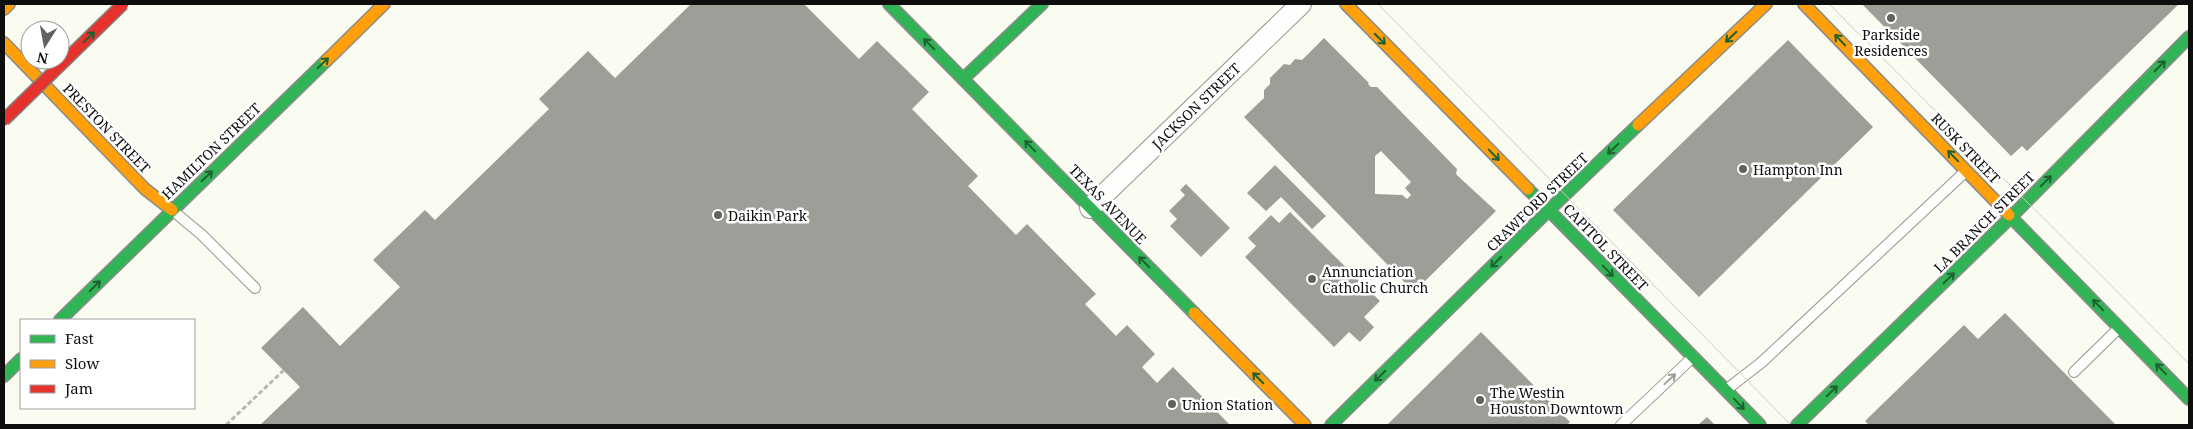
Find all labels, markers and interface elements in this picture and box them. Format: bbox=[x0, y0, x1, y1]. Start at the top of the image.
marker: Parkside Residences bbox=[1885, 12, 1897, 24]
north arrow bbox=[20, 20, 70, 70]
place label: Parkside Residences bbox=[1854, 25, 1928, 60]
one-way arrow bbox=[82, 31, 95, 43]
one-way arrow bbox=[1725, 31, 1737, 43]
one-way arrow bbox=[1374, 32, 1386, 44]
one-way arrow bbox=[1834, 34, 1846, 46]
one-way arrow bbox=[923, 38, 935, 50]
text: N bbox=[35, 48, 50, 69]
one-way arrow bbox=[317, 57, 330, 69]
street label: JACKSON STREET bbox=[1147, 58, 1245, 154]
one-way arrow bbox=[2154, 60, 2166, 72]
street label: PRESTON STREET bbox=[59, 79, 155, 177]
street label: HAMILTON STREET bbox=[157, 98, 265, 203]
street label: RUSK STREET bbox=[1927, 109, 2005, 188]
one-way arrow bbox=[1024, 140, 1036, 153]
one-way arrow bbox=[1607, 143, 1620, 155]
street label: CRAWFORD STREET bbox=[1482, 148, 1592, 255]
one-way arrow bbox=[1488, 149, 1500, 161]
one-way arrow bbox=[1947, 150, 1959, 163]
street label: TEXAS AVENUE bbox=[1065, 160, 1151, 248]
place label: Hampton Inn bbox=[1753, 160, 1843, 179]
marker: Hampton Inn bbox=[1737, 163, 1749, 175]
street label: LA BRANCH STREET bbox=[1929, 167, 2039, 277]
one-way arrow bbox=[200, 170, 213, 182]
one-way arrow bbox=[2039, 175, 2052, 187]
street label: CAPITOL STREET bbox=[1559, 199, 1653, 295]
place label: Daikin Park bbox=[728, 206, 808, 225]
marker: Daikin Park bbox=[712, 209, 724, 221]
one-way arrow bbox=[1138, 256, 1150, 269]
one-way arrow bbox=[1490, 256, 1503, 268]
place label: Annunciation Catholic Church bbox=[1322, 262, 1429, 297]
one-way arrow bbox=[1602, 264, 1614, 277]
one-way arrow bbox=[1942, 272, 1955, 284]
marker: Annunciation Catholic Church bbox=[1306, 273, 1318, 285]
one-way arrow bbox=[88, 280, 101, 292]
one-way arrow bbox=[2092, 299, 2104, 311]
legend bbox=[20, 319, 195, 409]
text: Fast bbox=[65, 328, 94, 348]
text: Slow bbox=[65, 353, 99, 373]
one-way arrow bbox=[2155, 363, 2167, 376]
one-way arrow bbox=[1374, 370, 1387, 382]
one-way arrow bbox=[1252, 372, 1264, 384]
one-way arrow bbox=[1664, 373, 1677, 385]
text: Jam bbox=[64, 378, 93, 398]
place label: The Westin Houston Downtown bbox=[1490, 383, 1624, 418]
one-way arrow bbox=[1826, 385, 1838, 397]
marker: The Westin Houston Downtown bbox=[1474, 394, 1486, 406]
place label: Union Station bbox=[1182, 395, 1273, 414]
one-way arrow bbox=[1733, 397, 1745, 410]
marker: Union Station bbox=[1166, 398, 1178, 410]

